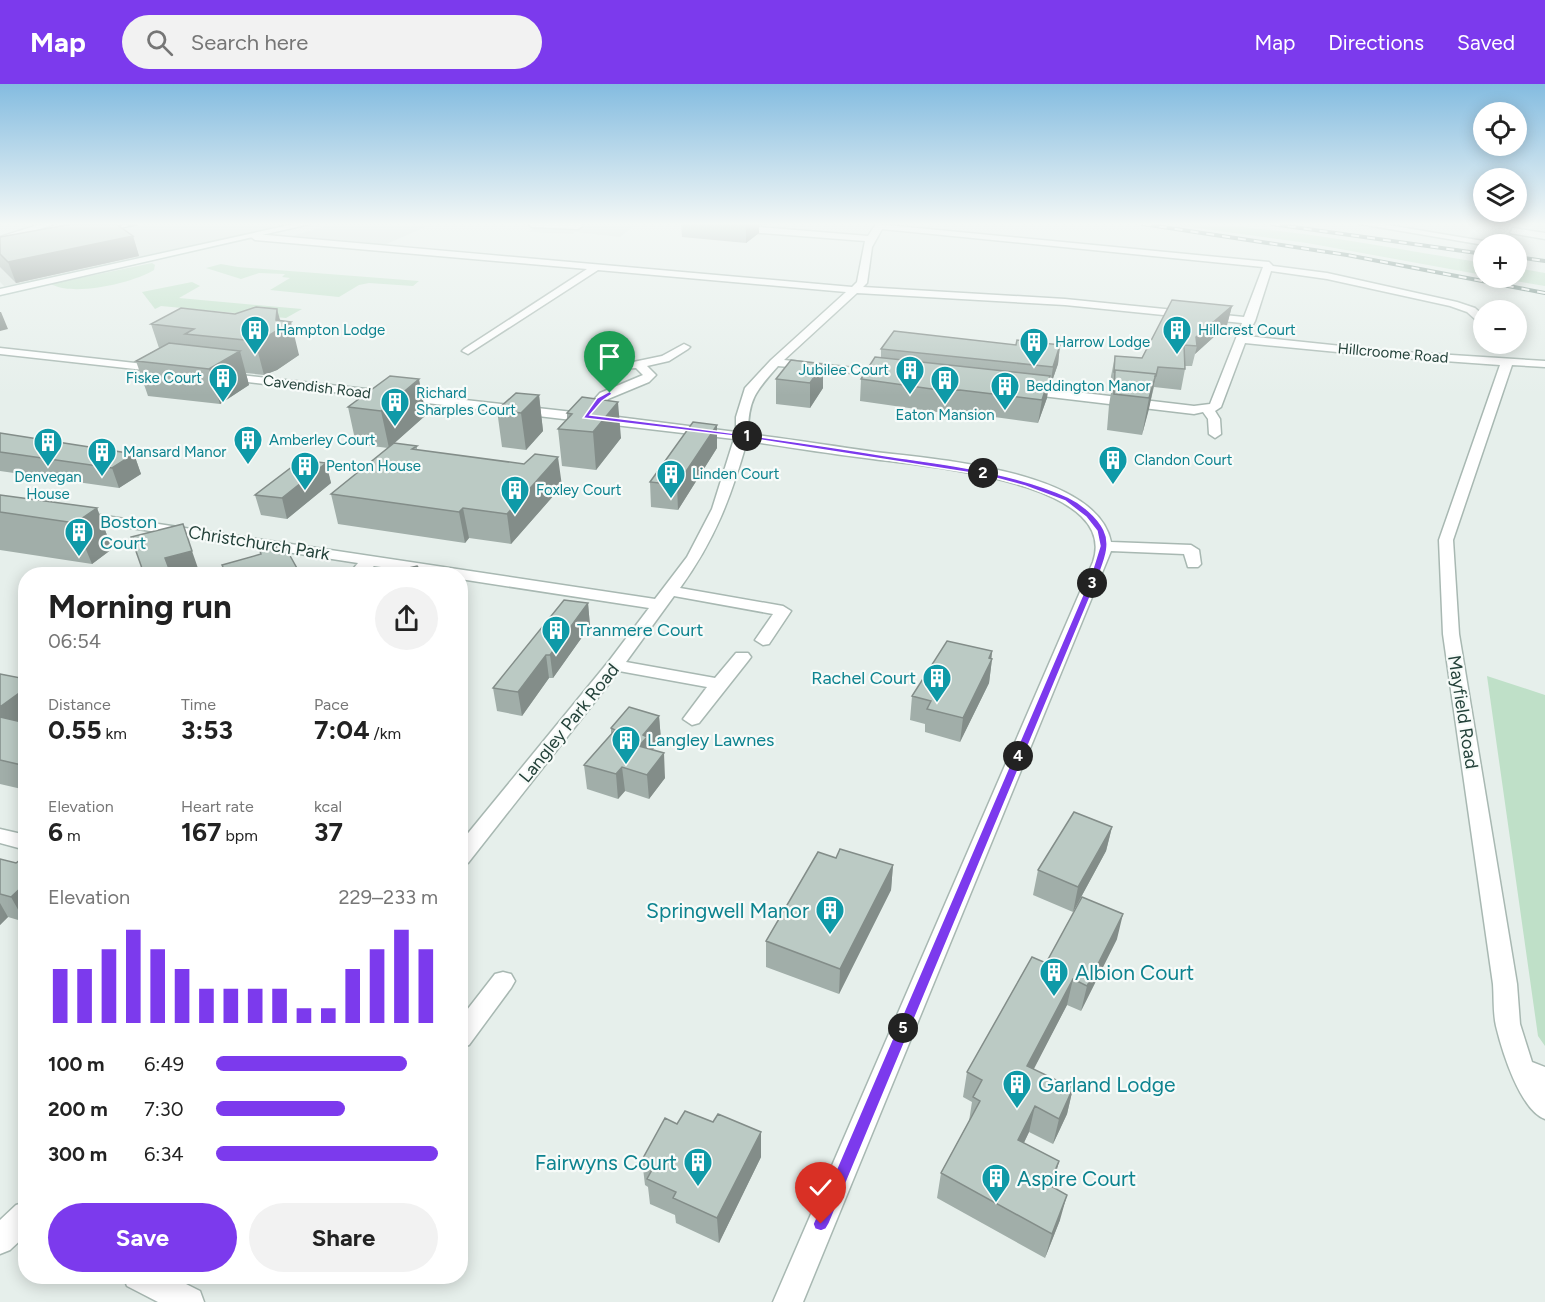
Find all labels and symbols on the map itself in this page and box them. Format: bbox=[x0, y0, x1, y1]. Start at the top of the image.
building icon: Hampton Lodge bbox=[239, 314, 271, 356]
building icon: Hillcrest Court bbox=[1161, 314, 1193, 356]
place label: Hampton Lodge bbox=[276, 321, 385, 339]
place label: Hillcrest Court bbox=[1198, 321, 1296, 339]
building icon: Harrow Lodge bbox=[1018, 326, 1050, 368]
pin bbox=[584, 331, 635, 393]
place label: Harrow Lodge bbox=[1055, 333, 1150, 351]
street label: Hillcroome Road bbox=[1337, 339, 1449, 367]
building icon: Jubilee Court bbox=[894, 354, 926, 396]
place label: Jubilee Court bbox=[799, 361, 889, 379]
building icon: Fiske Court bbox=[207, 362, 239, 404]
building icon: Eaton Mansion bbox=[929, 364, 961, 406]
place label: Fiske Court bbox=[126, 369, 202, 387]
building icon: Beddington Manor bbox=[989, 370, 1021, 412]
street label: Cavendish Road bbox=[262, 371, 372, 403]
place label: Beddington Manor bbox=[1026, 377, 1150, 395]
place label: Richard Sharples Court bbox=[416, 384, 516, 419]
building icon: Richard Sharples Court bbox=[379, 386, 411, 428]
place label: Eaton Mansion bbox=[895, 406, 995, 424]
pin: 1 bbox=[732, 421, 762, 451]
building icon: Amberley Court bbox=[232, 424, 264, 466]
building icon: Denvegan House bbox=[32, 426, 64, 468]
place label: Amberley Court bbox=[269, 431, 376, 449]
building icon: Mansard Manor bbox=[86, 436, 118, 478]
place label: Mansard Manor bbox=[123, 443, 226, 461]
building icon: Clandon Court bbox=[1097, 444, 1129, 486]
building icon: Penton House bbox=[289, 450, 321, 492]
place label: Clandon Court bbox=[1134, 451, 1233, 469]
place label: Penton House bbox=[326, 457, 421, 475]
building icon: Linden Court bbox=[655, 458, 687, 500]
pin: 2 bbox=[968, 458, 998, 488]
place label: Linden Court bbox=[692, 465, 780, 483]
place label: Denvegan House bbox=[14, 468, 82, 503]
building icon: Foxley Court bbox=[499, 474, 531, 516]
place label: Foxley Court bbox=[536, 481, 622, 499]
place label: Boston Court bbox=[100, 511, 157, 554]
building icon: Boston Court bbox=[63, 516, 95, 558]
street label: Christchurch Park bbox=[187, 521, 332, 565]
pin: 3 bbox=[1077, 568, 1107, 598]
building icon: Tranmere Court bbox=[540, 614, 572, 656]
place label: Tranmere Court bbox=[577, 619, 703, 641]
street label: Mayfield Road bbox=[1443, 654, 1483, 770]
street label: Langley Park Road bbox=[514, 659, 624, 787]
building icon: Rachel Court bbox=[921, 662, 953, 704]
place label: Rachel Court bbox=[811, 667, 916, 689]
building icon: Langley Lawnes bbox=[610, 724, 642, 766]
place label: Langley Lawnes bbox=[647, 729, 774, 751]
pin: 4 bbox=[1003, 741, 1033, 771]
building icon: Springwell Manor bbox=[814, 894, 846, 936]
place label: Springwell Manor bbox=[646, 898, 809, 923]
building icon: Albion Court bbox=[1038, 956, 1070, 998]
place label: Albion Court bbox=[1075, 960, 1194, 985]
pin: 5 bbox=[888, 1013, 918, 1043]
building icon: Garland Lodge bbox=[1001, 1068, 1033, 1110]
place label: Garland Lodge bbox=[1038, 1072, 1176, 1097]
building icon: Fairwyns Court bbox=[682, 1146, 714, 1188]
place label: Fairwyns Court bbox=[535, 1150, 677, 1175]
pin bbox=[795, 1162, 846, 1224]
building icon: Aspire Court bbox=[980, 1162, 1012, 1204]
place label: Aspire Court bbox=[1017, 1166, 1136, 1191]

